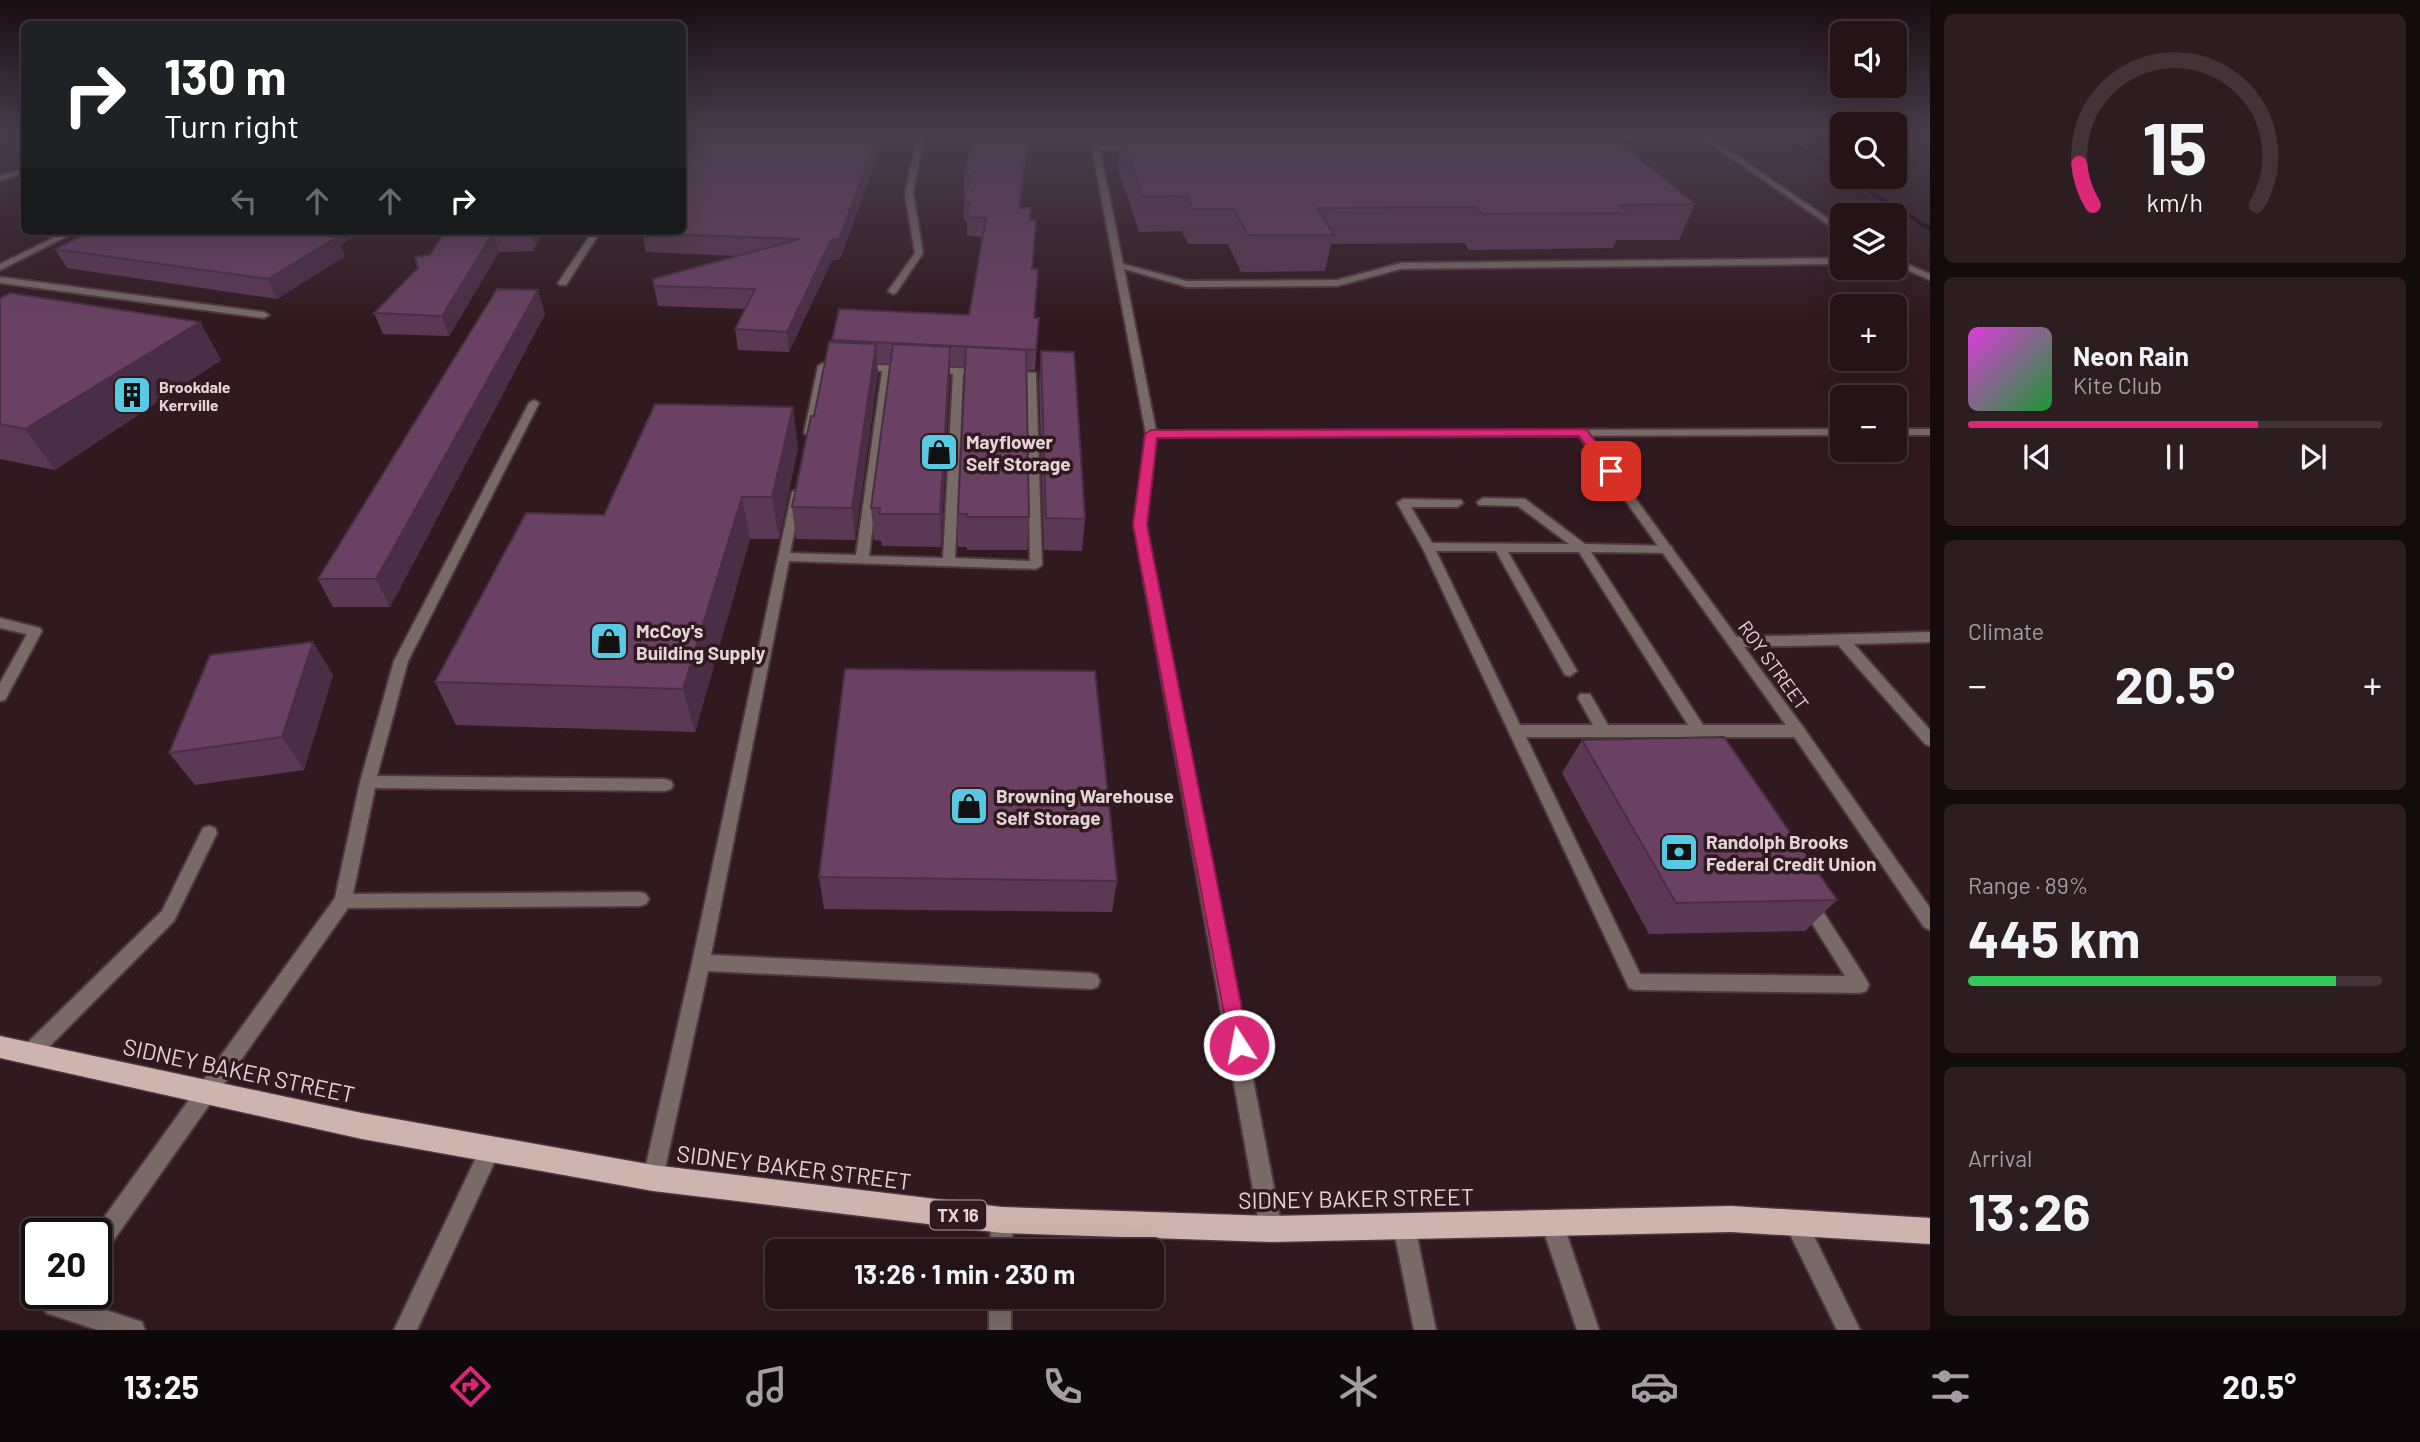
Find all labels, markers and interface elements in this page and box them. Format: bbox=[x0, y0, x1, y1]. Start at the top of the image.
map controls bbox=[1830, 21, 1907, 462]
button: sound bbox=[1830, 21, 1907, 98]
text: 130 m bbox=[164, 46, 286, 105]
icon: right bbox=[49, 49, 140, 140]
text: 15 bbox=[2142, 102, 2208, 190]
text: Turn right bbox=[164, 106, 299, 144]
button: search bbox=[1830, 112, 1907, 189]
icon: left bbox=[225, 182, 263, 220]
icon: ahead bbox=[298, 182, 336, 220]
icon: ahead bbox=[371, 182, 409, 220]
icon: right bbox=[444, 182, 482, 220]
text: km/h bbox=[2147, 186, 2203, 216]
button: layers bbox=[1830, 203, 1907, 280]
button: + bbox=[1830, 294, 1907, 371]
text: Neon Rain bbox=[2073, 340, 2189, 371]
text: Kite Club bbox=[2073, 371, 2162, 399]
building icon: Brookdale Kerrville bbox=[111, 374, 153, 416]
place label: Brookdale Kerrville bbox=[159, 377, 231, 414]
button: − bbox=[1830, 385, 1907, 462]
place label: Mayflower Self Storage bbox=[966, 430, 1071, 475]
shop icon: Mayflower Self Storage bbox=[918, 431, 960, 473]
icon: previous bbox=[2018, 438, 2056, 476]
icon: pause bbox=[2156, 438, 2194, 476]
icon: next bbox=[2294, 438, 2332, 476]
pin bbox=[1581, 441, 1641, 501]
icon: arrive bbox=[1592, 452, 1630, 490]
street label: ROY STREET bbox=[1734, 616, 1814, 714]
text: Climate bbox=[1968, 617, 2044, 645]
place label: McCoy's Building Supply bbox=[636, 619, 766, 664]
shop icon: McCoy's Building Supply bbox=[588, 620, 630, 662]
text: 20.5° bbox=[2115, 652, 2235, 714]
text: − bbox=[1968, 661, 1987, 707]
text: + bbox=[2363, 661, 2382, 707]
place label: Browning Warehouse Self Storage bbox=[996, 784, 1174, 829]
shop icon: Browning Warehouse Self Storage bbox=[948, 785, 990, 827]
place label: Randolph Brooks Federal Credit Union bbox=[1706, 830, 1876, 875]
bank icon: Randolph Brooks Federal Credit Union bbox=[1658, 831, 1700, 873]
text: Range · 89% bbox=[1968, 871, 2088, 899]
text: 445 km bbox=[1968, 906, 2140, 968]
position arrow bbox=[1202, 1008, 1276, 1082]
street label: SIDNEY BAKER STREET bbox=[121, 1032, 357, 1108]
street label: SIDNEY BAKER STREET bbox=[675, 1139, 913, 1195]
text: Arrival bbox=[1968, 1144, 2032, 1172]
text: 13:26 bbox=[1968, 1179, 2090, 1241]
street label: SIDNEY BAKER STREET bbox=[1238, 1182, 1474, 1214]
road number: TX 16 bbox=[930, 1200, 986, 1230]
speed limit sign: 20 bbox=[21, 1218, 112, 1309]
text: 13:26 · 1 min · 230 m bbox=[854, 1258, 1075, 1289]
icon: directions bbox=[446, 1362, 495, 1411]
icon: music bbox=[742, 1362, 791, 1411]
icon: phone bbox=[1038, 1362, 1087, 1411]
icon: climate bbox=[1334, 1362, 1383, 1411]
icon: car bbox=[1630, 1362, 1679, 1411]
icon: filters bbox=[1926, 1362, 1975, 1411]
text: 13:25 bbox=[124, 1367, 199, 1405]
text: 20.5° bbox=[2222, 1367, 2296, 1405]

